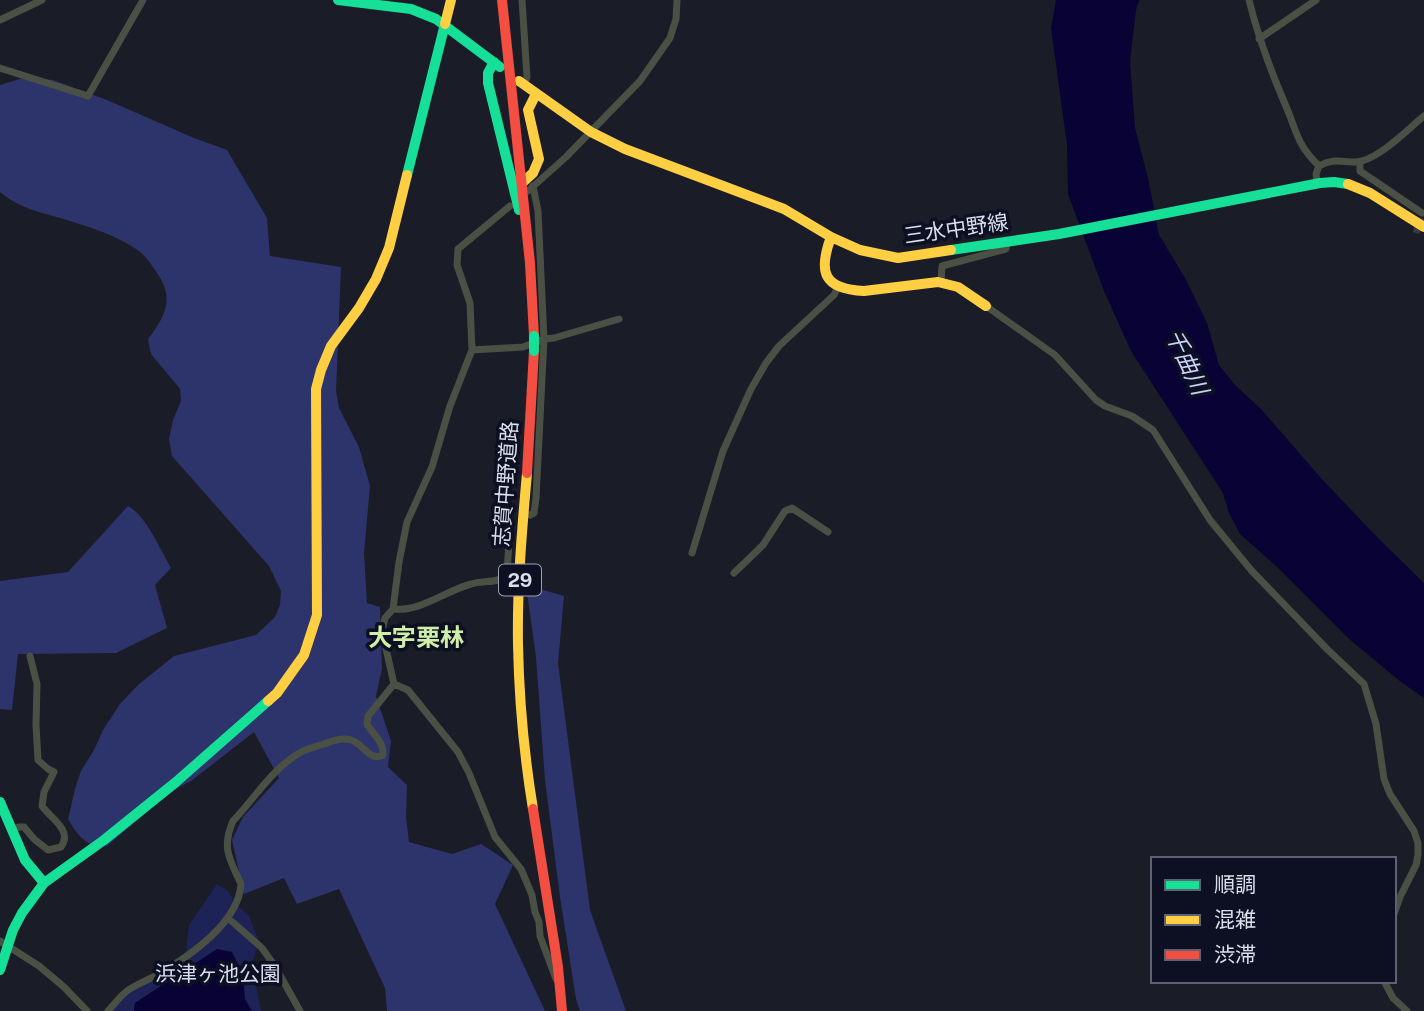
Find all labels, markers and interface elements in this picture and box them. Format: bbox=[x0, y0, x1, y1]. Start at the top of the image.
street label: 三水中野線 bbox=[902, 209, 1010, 248]
water label: 千曲川 bbox=[1161, 325, 1216, 401]
street label: 志賀中野道路 bbox=[489, 420, 522, 548]
road number: 29 bbox=[499, 565, 541, 596]
district label: 大字栗林 bbox=[368, 623, 464, 651]
legend bbox=[1151, 857, 1396, 983]
text: 順調 bbox=[1214, 872, 1256, 897]
text: 混雑 bbox=[1214, 907, 1256, 932]
text: 渋滞 bbox=[1214, 942, 1256, 967]
park label: 浜津ヶ池公園 bbox=[155, 961, 281, 986]

